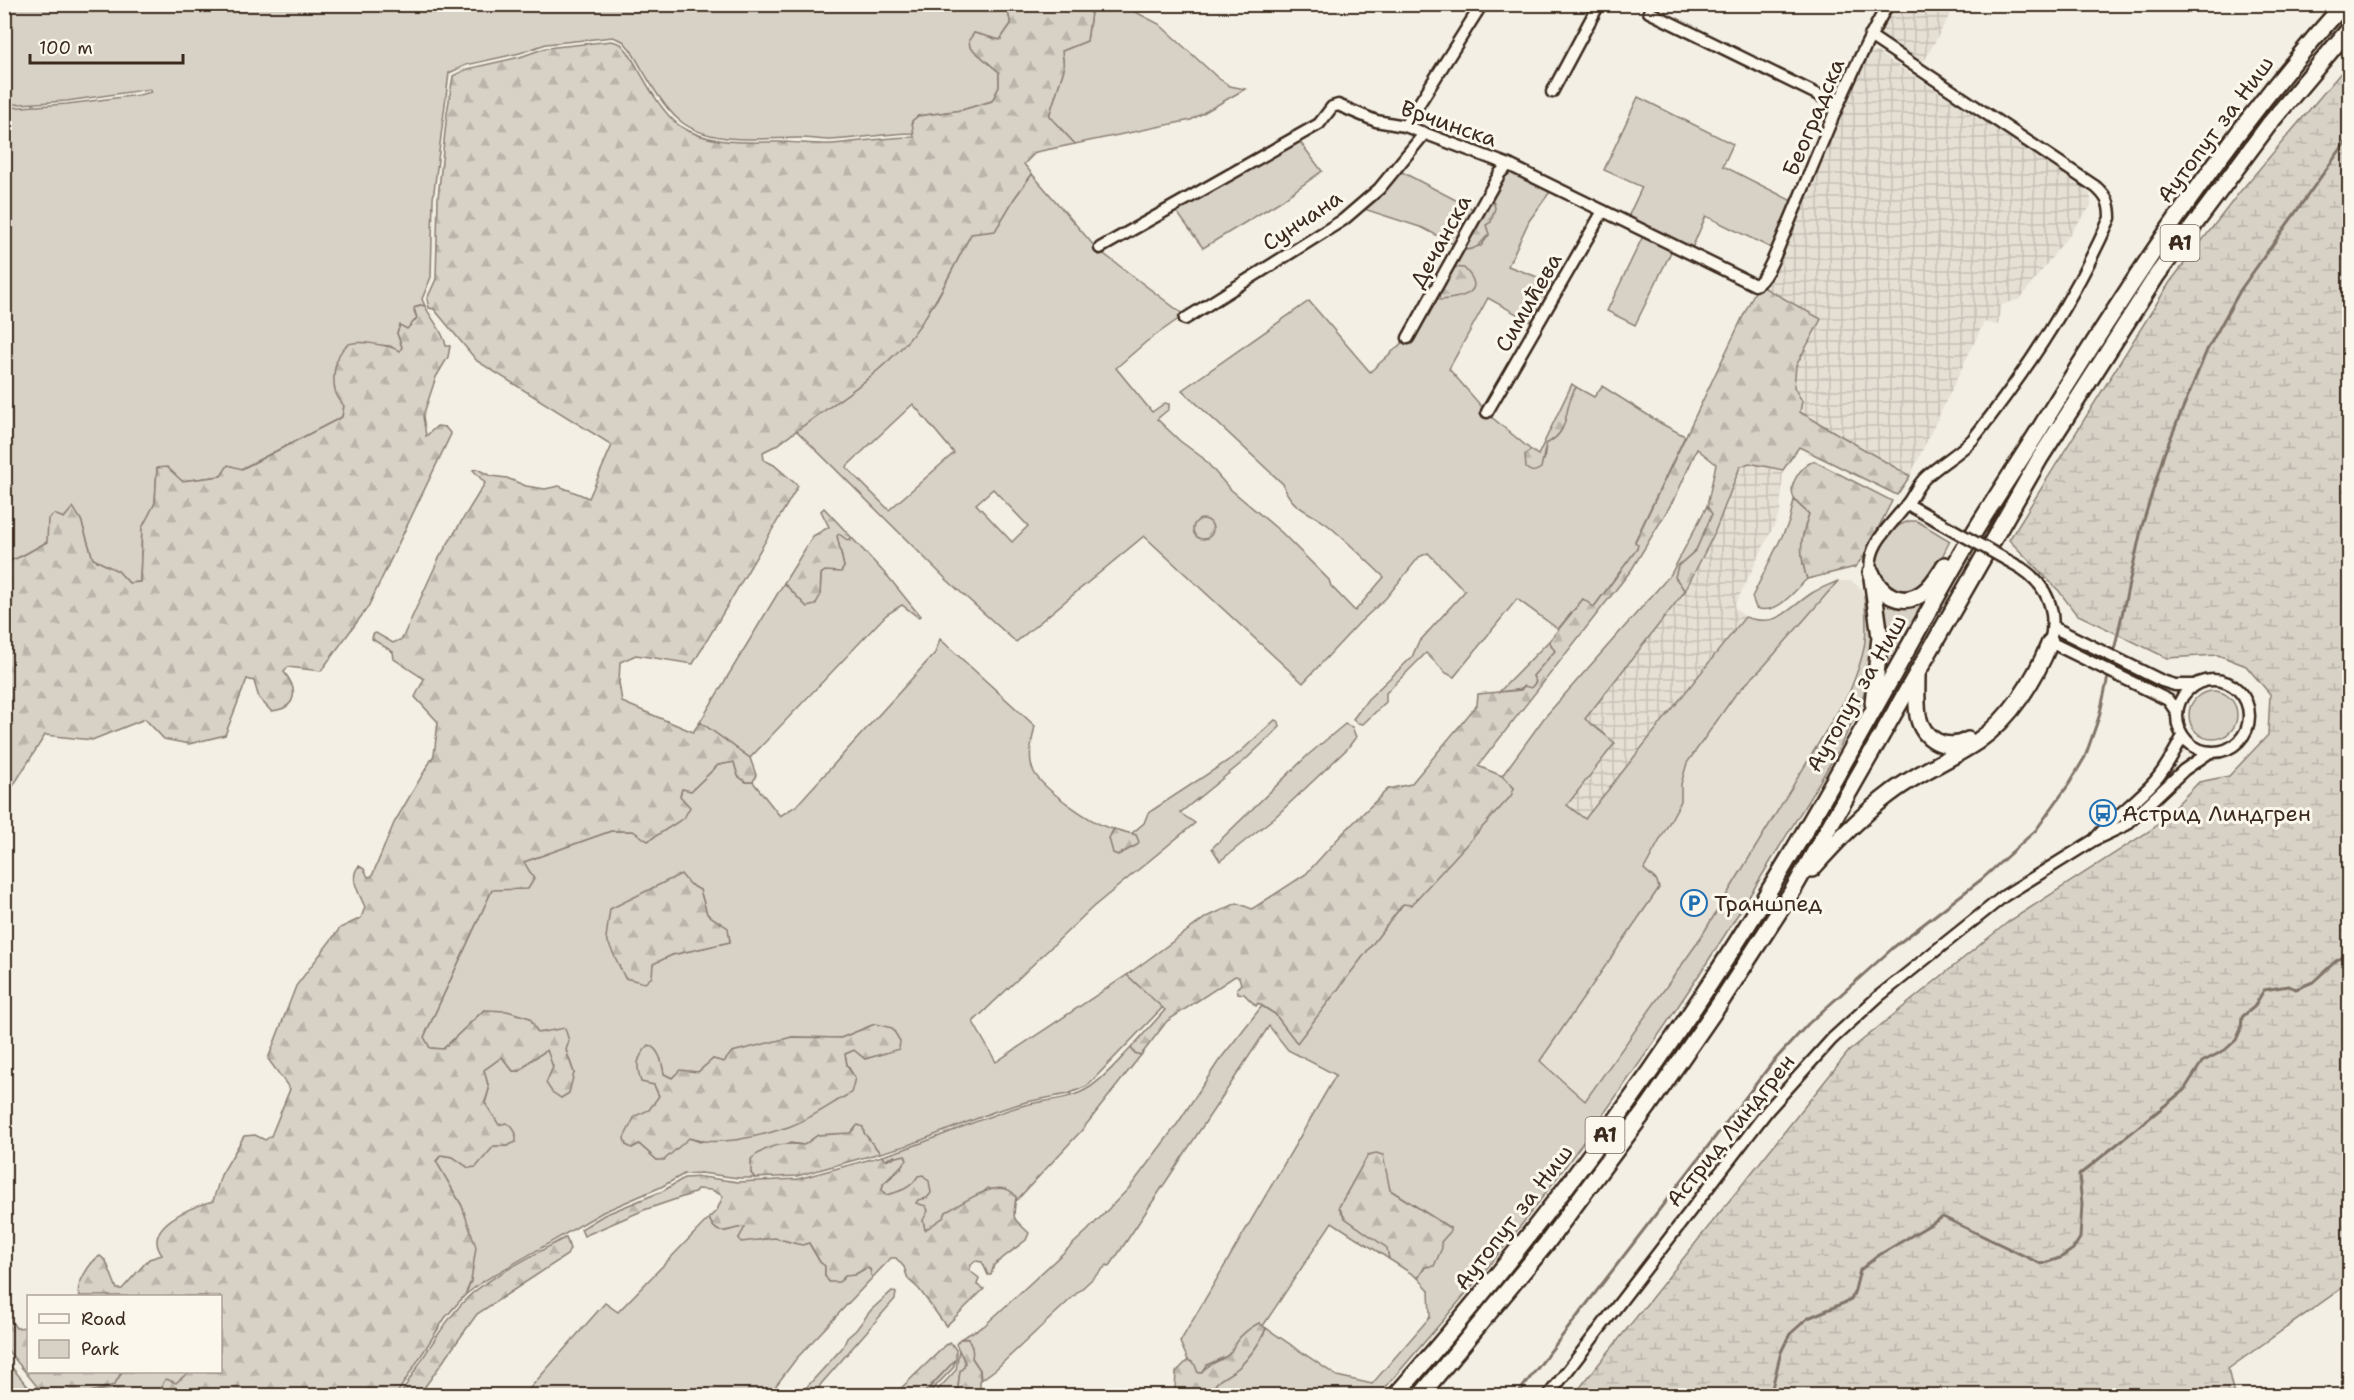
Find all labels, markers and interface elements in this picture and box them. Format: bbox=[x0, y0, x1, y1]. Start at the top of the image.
scale bar bbox=[30, 27, 183, 65]
text: 100 m bbox=[39, 36, 93, 60]
street label: Аутопут за Ниш bbox=[2150, 50, 2280, 209]
street label: Београдска bbox=[1776, 54, 1851, 180]
street label: Врчинска bbox=[1397, 93, 1501, 154]
street label: Сунчана bbox=[1257, 183, 1348, 258]
street label: Дечанска bbox=[1403, 189, 1478, 293]
road number: A1 bbox=[2160, 225, 2200, 261]
street label: Симићева bbox=[1488, 247, 1569, 357]
street label: Аутопут за Ниш bbox=[1800, 609, 1913, 777]
bus stop icon: Астрид Линдгрен bbox=[2088, 798, 2118, 828]
place label: Астрид Линдгрен bbox=[2122, 799, 2311, 828]
parking icon: Траншпед bbox=[1679, 888, 1709, 918]
place label: Траншпед bbox=[1714, 889, 1822, 918]
street label: Астрид Линдгрен bbox=[1660, 1048, 1801, 1213]
road number: A1 bbox=[1586, 1117, 1624, 1153]
street label: Аутопут за Ниш bbox=[1447, 1139, 1579, 1296]
legend bbox=[27, 1295, 222, 1373]
text: Road bbox=[81, 1307, 126, 1331]
text: Park bbox=[81, 1337, 120, 1361]

